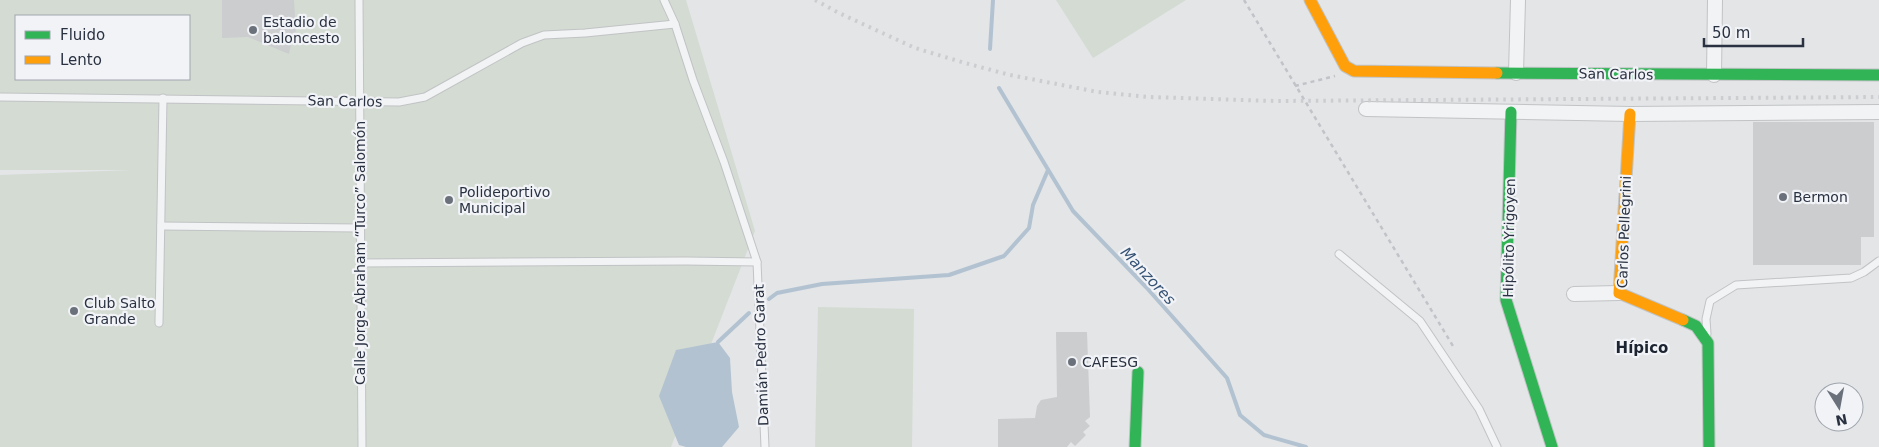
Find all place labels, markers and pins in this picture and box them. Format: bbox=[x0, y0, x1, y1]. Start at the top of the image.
place label: Estadio de baloncesto bbox=[263, 14, 339, 46]
marker: Estadio de baloncesto bbox=[247, 24, 259, 36]
place label: Polideportivo Municipal bbox=[459, 184, 550, 216]
place label: Bermon bbox=[1793, 189, 1848, 205]
marker: Bermon bbox=[1777, 191, 1789, 203]
marker: Polideportivo Municipal bbox=[443, 194, 455, 206]
place label: Club Salto Grande bbox=[84, 295, 155, 327]
marker: Club Salto Grande bbox=[68, 305, 80, 317]
place label: CAFESG bbox=[1082, 354, 1138, 370]
marker: CAFESG bbox=[1066, 356, 1078, 368]

